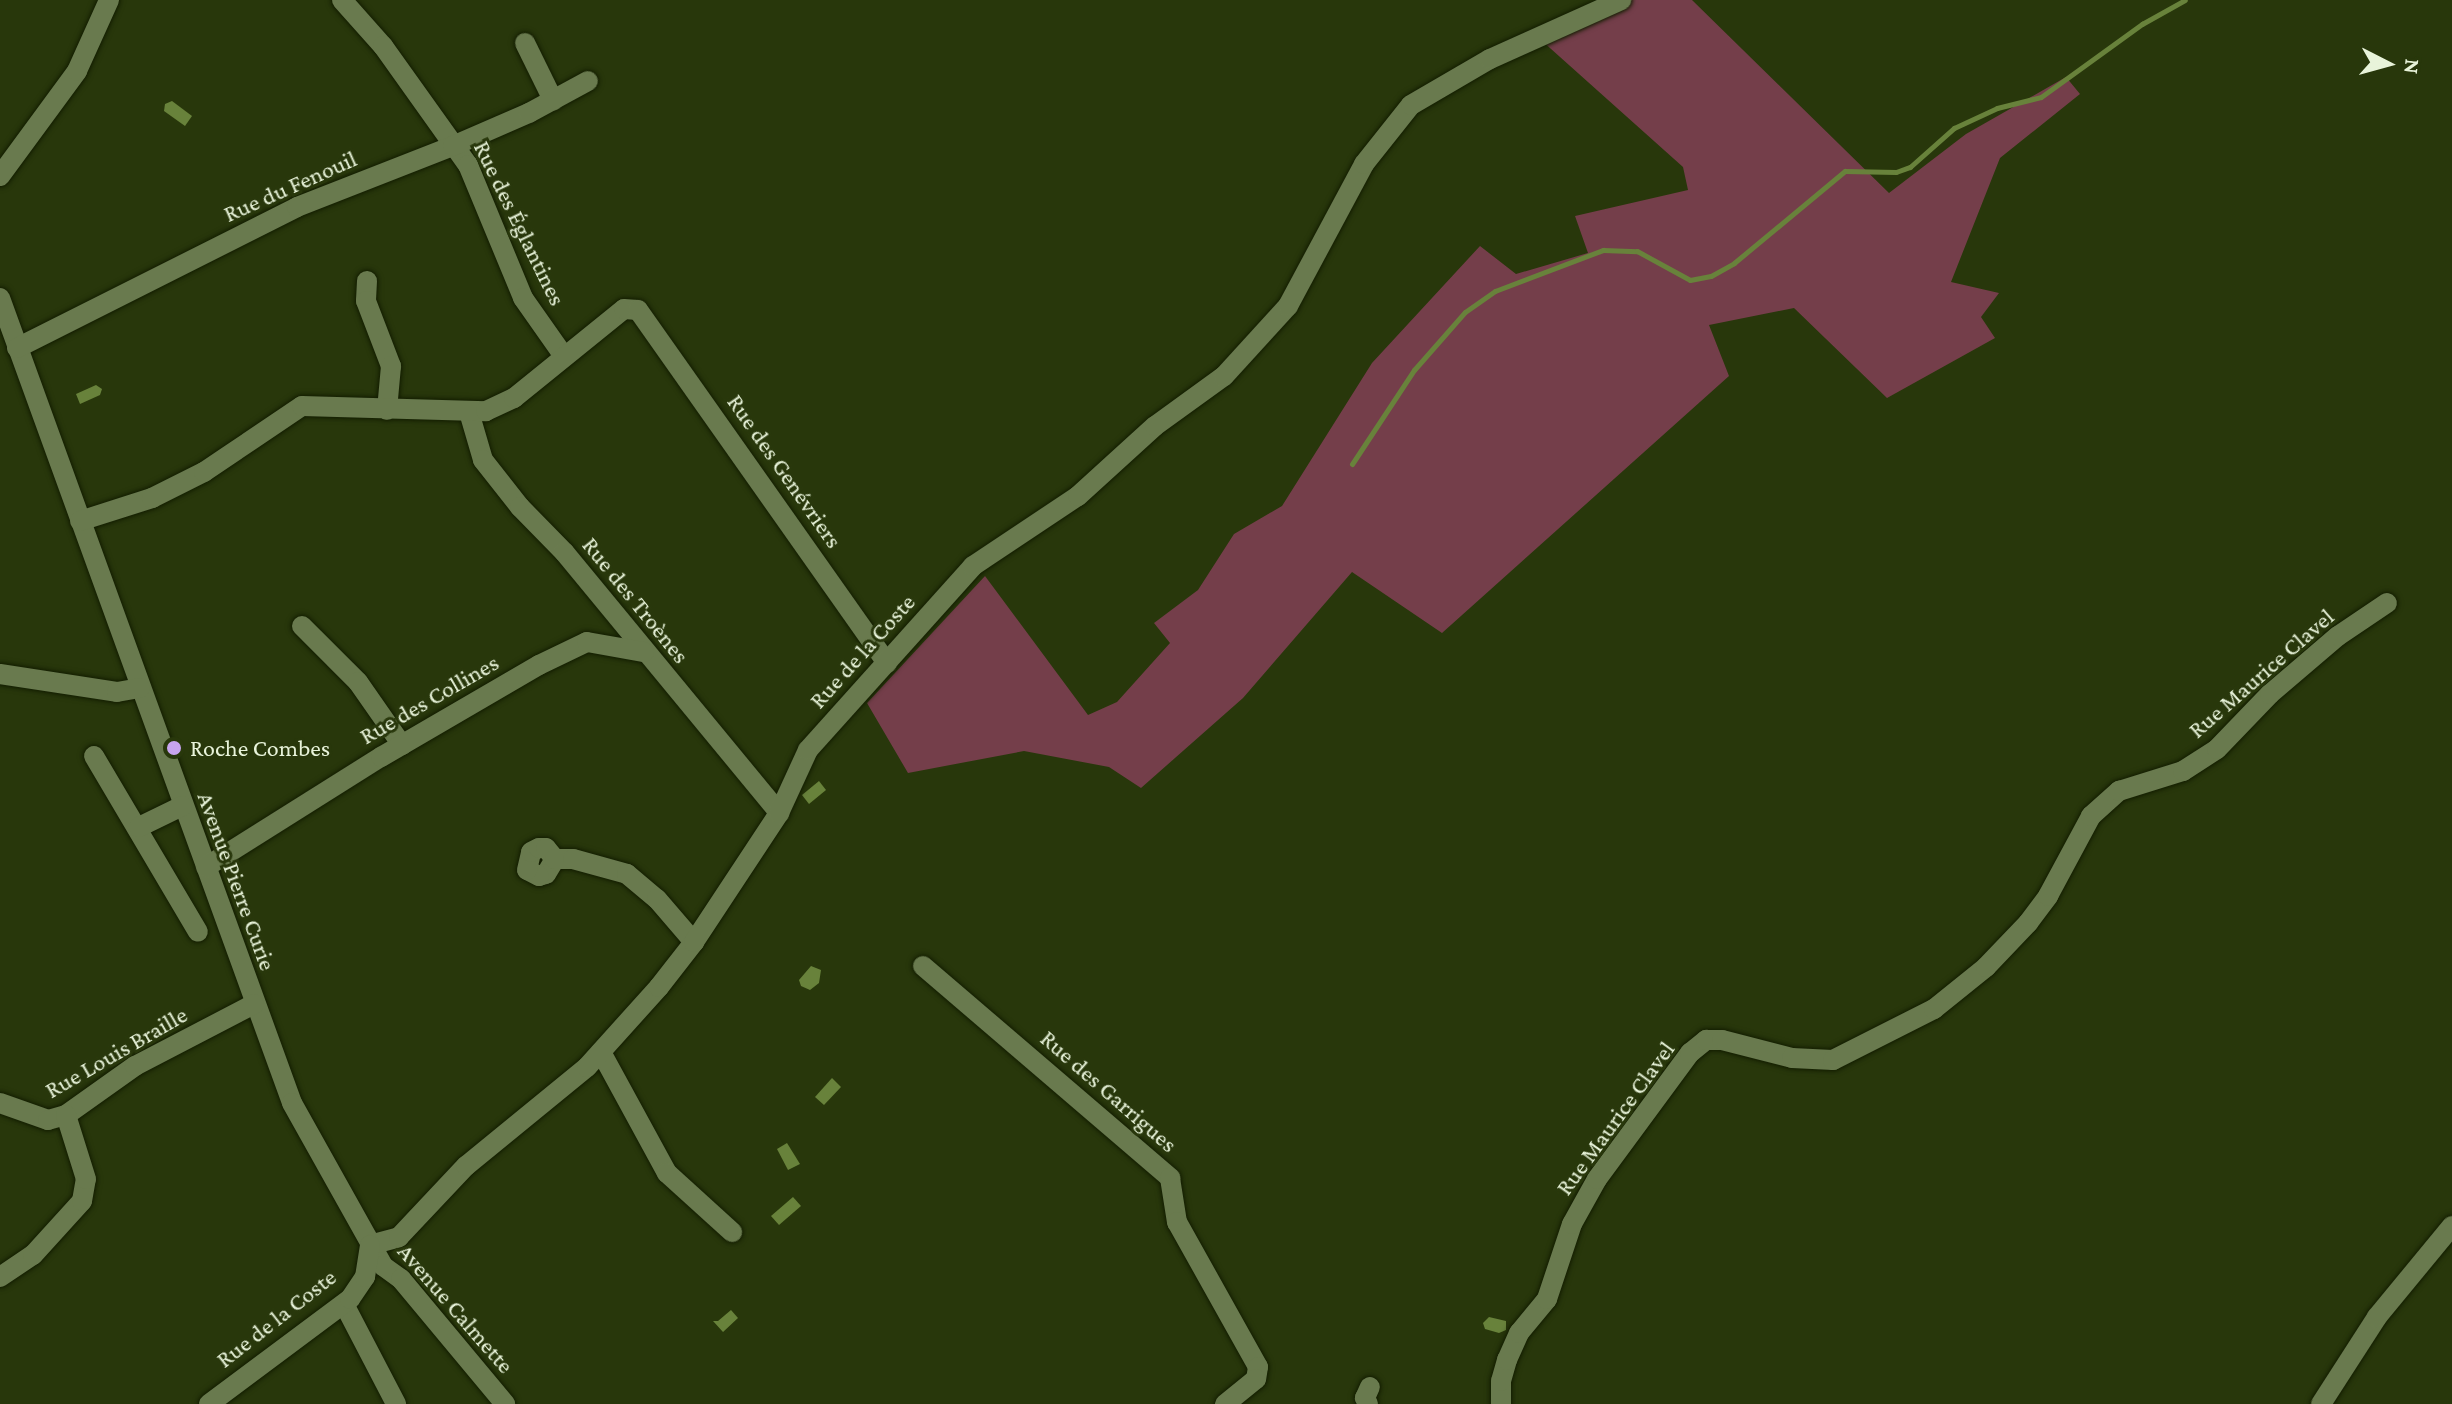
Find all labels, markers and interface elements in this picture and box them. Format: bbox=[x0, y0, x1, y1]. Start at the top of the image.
north arrow bbox=[2348, 24, 2428, 104]
text: N bbox=[2399, 58, 2426, 75]
street label: Rue des Églantines bbox=[468, 136, 572, 310]
street label: Rue du Fenouil bbox=[219, 144, 361, 228]
street label: Rue des Genévriers bbox=[721, 388, 849, 554]
street label: Rue des Troènes bbox=[576, 531, 696, 669]
street label: Rue de la Coste bbox=[803, 588, 921, 714]
street label: Rue Maurice Clavel bbox=[2182, 602, 2340, 744]
street label: Rue des Collines bbox=[354, 648, 504, 750]
place label: Roche Combes bbox=[190, 734, 330, 762]
marker: Roche Combes bbox=[165, 739, 183, 757]
street label: Avenue Pierre Curie bbox=[191, 788, 283, 974]
street label: Rue Louis Braille bbox=[40, 1000, 192, 1104]
street label: Rue des Garrigues bbox=[1035, 1024, 1183, 1158]
street label: Rue Maurice Clavel bbox=[1549, 1035, 1681, 1201]
street label: Avenue Calmette bbox=[392, 1237, 520, 1379]
street label: Rue de la Coste bbox=[210, 1262, 342, 1374]

